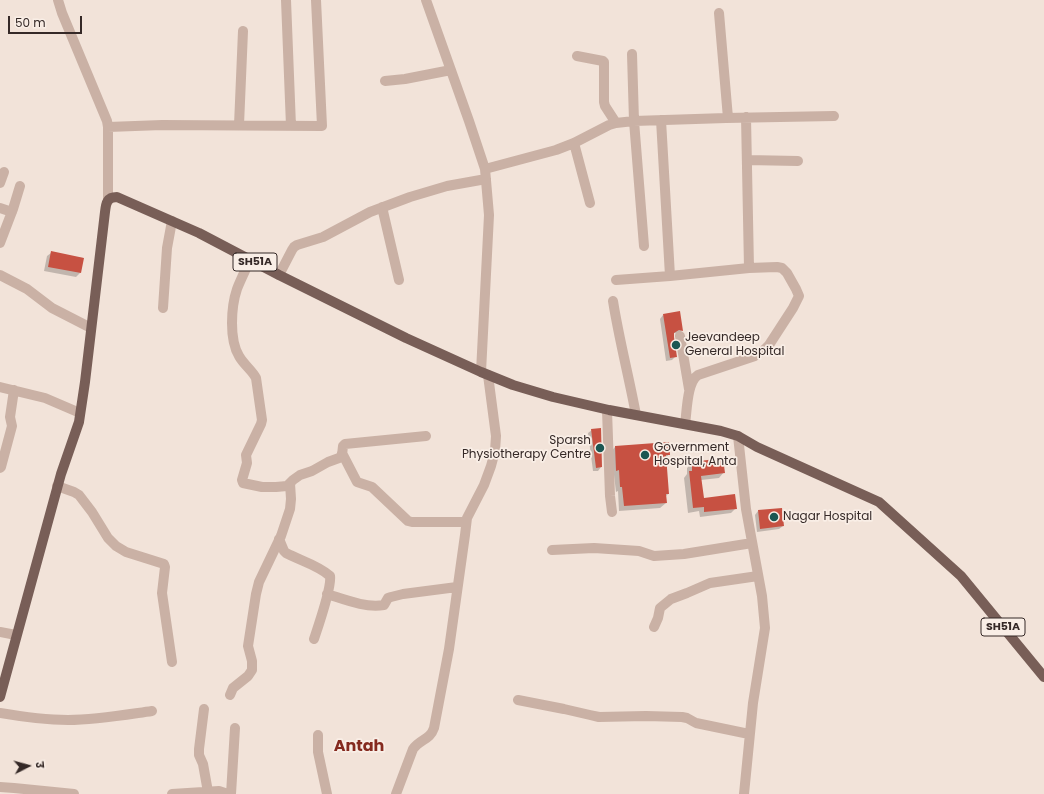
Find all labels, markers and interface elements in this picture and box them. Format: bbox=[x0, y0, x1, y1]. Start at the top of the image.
scale bar bbox=[10, 8, 84, 34]
text: 50 m bbox=[15, 14, 46, 31]
road number: SH51A bbox=[233, 253, 277, 271]
place label: Jeevandeep General Hospital bbox=[685, 331, 784, 359]
marker: Jeevandeep General Hospital bbox=[670, 339, 682, 351]
place label: Sparsh Physiotherapy Centre bbox=[462, 434, 591, 462]
place label: Government Hospital, Anta bbox=[654, 441, 737, 469]
marker: Sparsh Physiotherapy Centre bbox=[594, 442, 606, 454]
marker: Government Hospital, Anta bbox=[639, 449, 651, 461]
place label: Nagar Hospital bbox=[783, 510, 872, 524]
marker: Nagar Hospital bbox=[768, 511, 780, 523]
road number: SH51A bbox=[981, 618, 1025, 636]
district label: Antah bbox=[334, 737, 384, 757]
north arrow bbox=[8, 746, 48, 786]
text: उ bbox=[32, 761, 48, 769]

